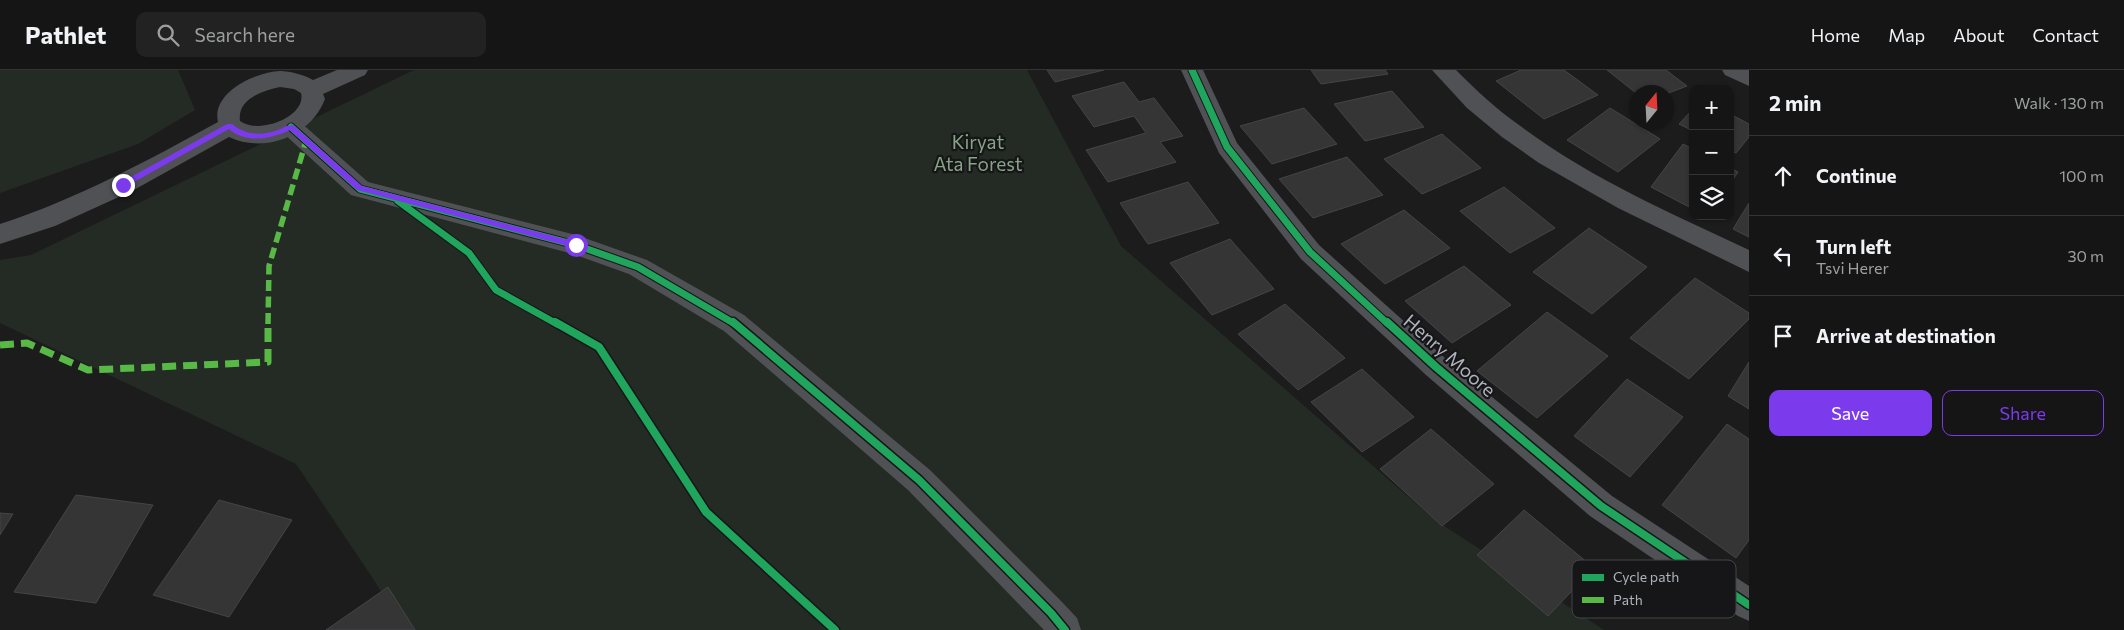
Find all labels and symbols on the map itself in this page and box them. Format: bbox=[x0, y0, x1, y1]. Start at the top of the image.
north arrow bbox=[1629, 85, 1674, 130]
park label: Kiryat Ata Forest bbox=[933, 130, 1023, 175]
route end bbox=[112, 174, 135, 197]
route start bbox=[565, 234, 588, 257]
street label: Henry Moore bbox=[1399, 309, 1501, 401]
legend bbox=[1572, 560, 1736, 618]
text: Cycle path bbox=[1613, 568, 1679, 585]
text: Path bbox=[1613, 591, 1643, 608]

